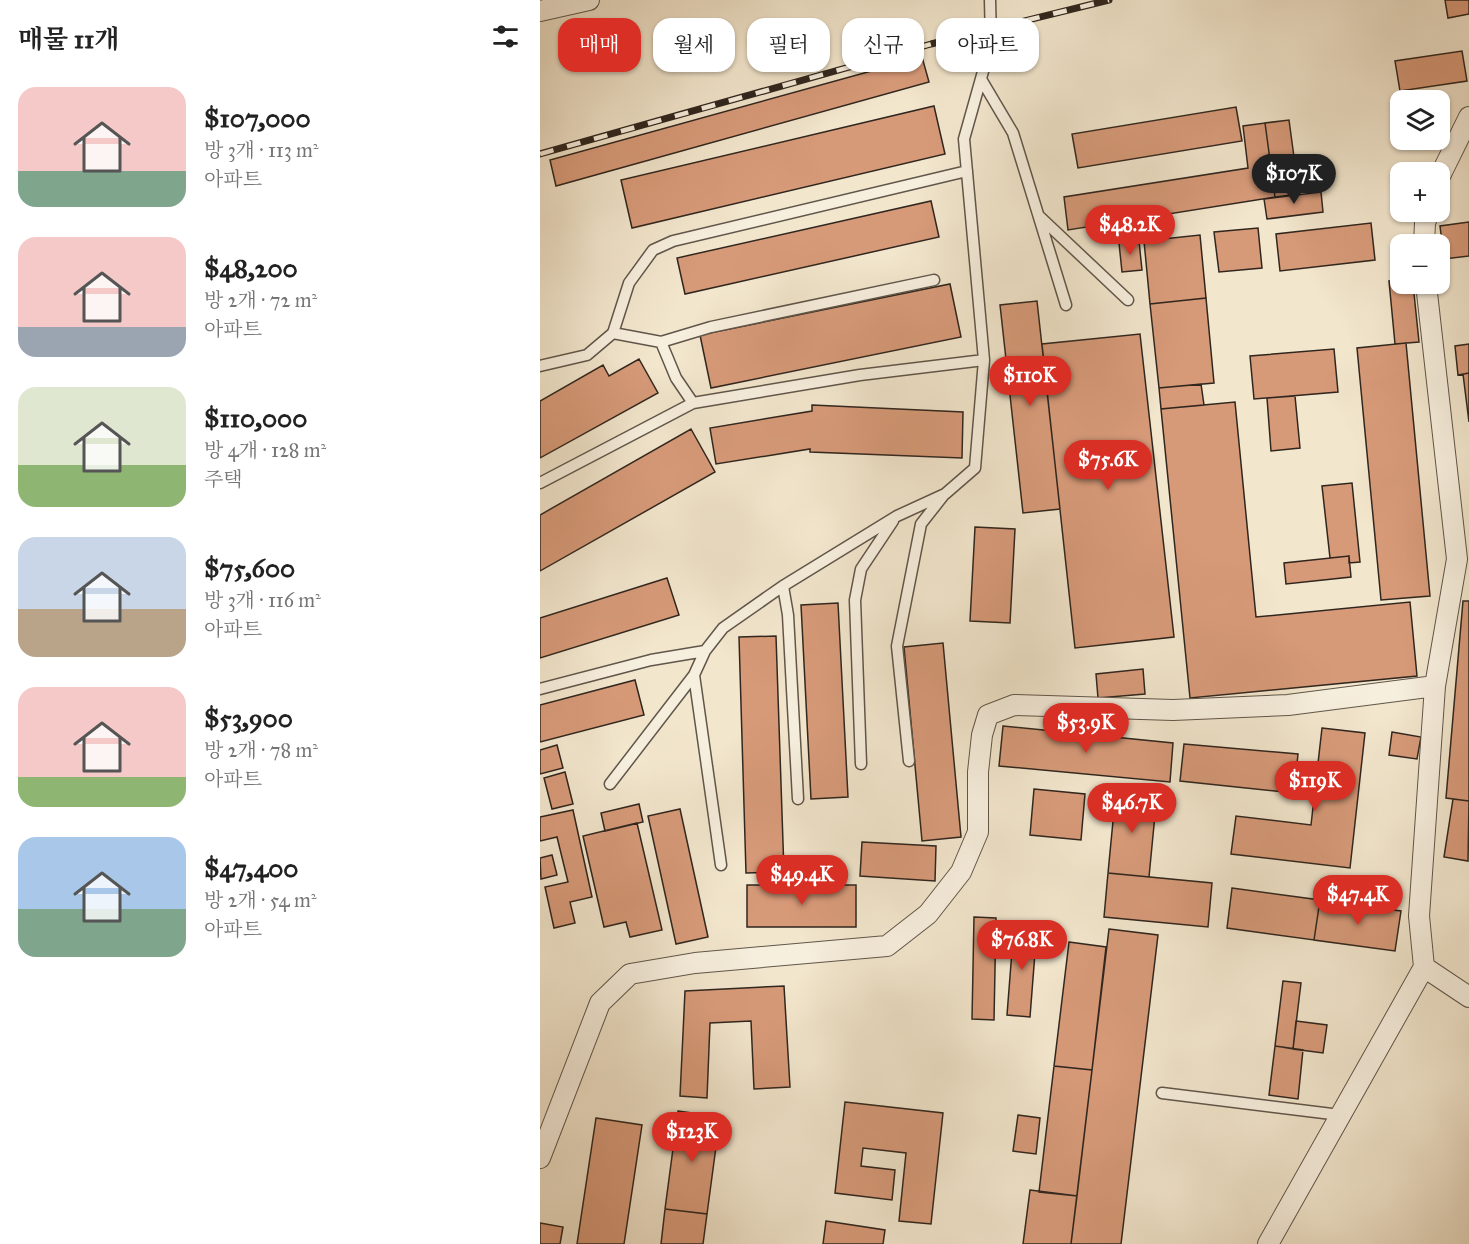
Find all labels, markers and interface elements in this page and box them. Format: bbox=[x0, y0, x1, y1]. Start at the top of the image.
chip: 매매 bbox=[558, 18, 641, 72]
chip: 월세 bbox=[653, 18, 735, 72]
chip: 필터 bbox=[747, 18, 830, 72]
chip: 신규 bbox=[842, 18, 924, 72]
chip: 아파트 bbox=[936, 18, 1039, 72]
icon: filters bbox=[489, 20, 522, 53]
text: 매물 11개 bbox=[18, 23, 120, 55]
map controls bbox=[1390, 90, 1450, 294]
button: layers bbox=[1390, 90, 1450, 150]
text: $107,000 bbox=[204, 102, 311, 134]
icon: home bbox=[66, 111, 138, 183]
text: 방 3개 · 113 m² bbox=[204, 138, 319, 162]
pin: $107K bbox=[1252, 154, 1336, 205]
text: $107K bbox=[1266, 161, 1322, 185]
button: + bbox=[1390, 162, 1450, 222]
text: 아파트 bbox=[204, 167, 262, 191]
pin: $48.2K bbox=[1081, 205, 1179, 256]
text: $48.2K bbox=[1099, 212, 1161, 236]
button: − bbox=[1390, 234, 1450, 294]
text: $48,200 bbox=[204, 252, 298, 284]
icon: home bbox=[66, 261, 138, 333]
text: 방 2개 · 72 m² bbox=[204, 288, 317, 312]
text: 아파트 bbox=[204, 317, 262, 341]
pin: $110K bbox=[988, 356, 1072, 407]
text: $110K bbox=[1003, 363, 1057, 387]
text: $110,000 bbox=[204, 402, 307, 434]
icon: home bbox=[66, 411, 138, 483]
text: 방 4개 · 128 m² bbox=[204, 438, 326, 462]
pin: $75.6K bbox=[1059, 440, 1157, 491]
text: $75.6K bbox=[1078, 447, 1138, 471]
text: 주택 bbox=[204, 467, 243, 491]
text: $75,600 bbox=[204, 552, 295, 584]
icon: home bbox=[66, 561, 138, 633]
text: 방 3개 · 116 m² bbox=[204, 588, 321, 612]
text: 아파트 bbox=[204, 617, 262, 641]
text: $53,900 bbox=[204, 702, 293, 734]
pin: $53.9K bbox=[1037, 703, 1135, 754]
text: $53.9K bbox=[1057, 710, 1115, 734]
icon: home bbox=[66, 711, 138, 783]
text: 방 2개 · 78 m² bbox=[204, 738, 318, 762]
pin: $119K bbox=[1273, 761, 1357, 812]
text: 아파트 bbox=[204, 767, 262, 791]
text: $119K bbox=[1289, 768, 1341, 792]
pin: $46.7K bbox=[1083, 783, 1181, 834]
text: $46.7K bbox=[1101, 790, 1163, 814]
text: $47,400 bbox=[204, 852, 298, 884]
pin: $49.4K bbox=[753, 855, 851, 906]
icon: home bbox=[66, 861, 138, 933]
text: $49.4K bbox=[770, 862, 834, 886]
pin: $47.4K bbox=[1309, 875, 1407, 926]
text: $47.4K bbox=[1327, 882, 1389, 906]
text: 방 2개 · 54 m² bbox=[204, 888, 317, 912]
text: 아파트 bbox=[204, 917, 262, 941]
pin: $76.8K bbox=[973, 920, 1071, 971]
text: $76.8K bbox=[991, 927, 1053, 951]
pin: $123K bbox=[650, 1112, 734, 1163]
text: $123K bbox=[666, 1119, 718, 1143]

